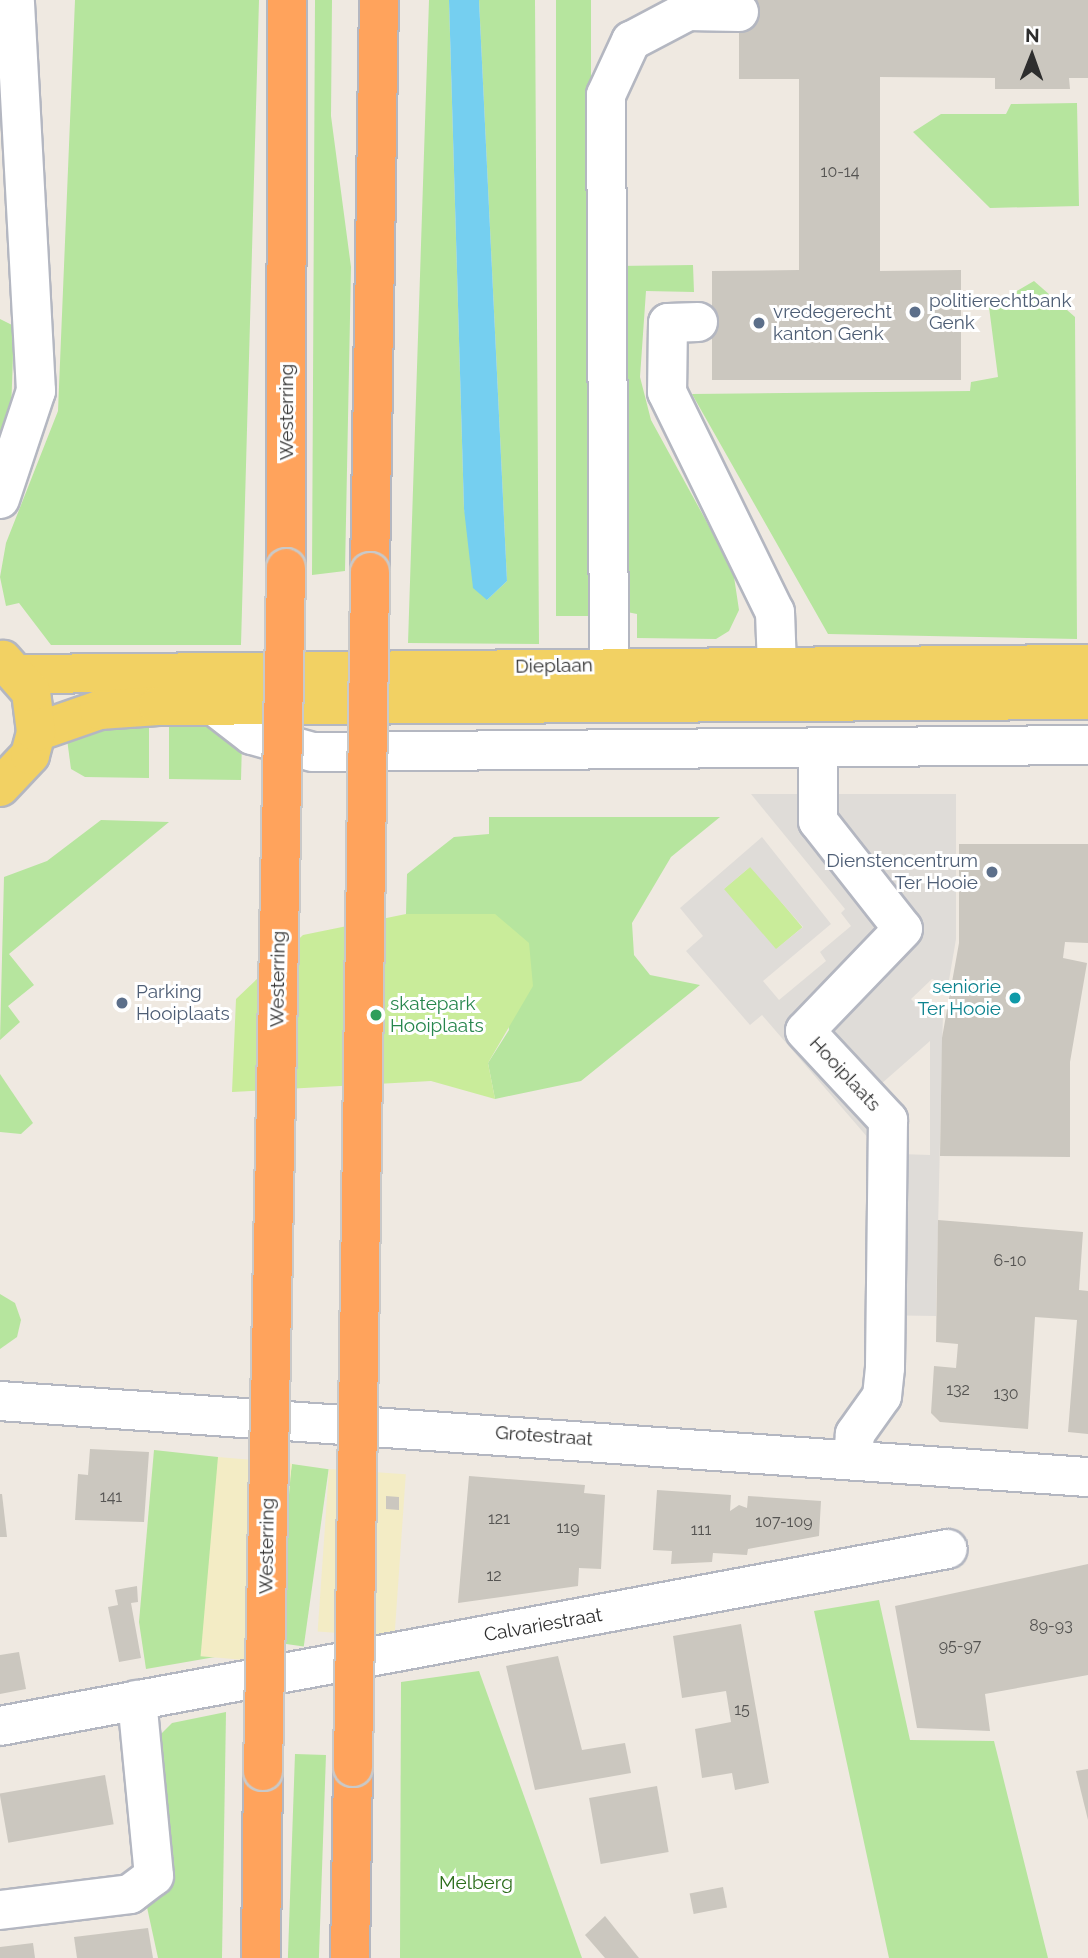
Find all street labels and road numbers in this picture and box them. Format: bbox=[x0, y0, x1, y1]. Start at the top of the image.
street label: Westerring bbox=[276, 364, 298, 460]
street label: Dieplaan bbox=[515, 654, 593, 678]
street label: Westerring bbox=[266, 931, 290, 1027]
street label: Hooiplaats bbox=[805, 1032, 885, 1116]
street label: Grotestraat bbox=[494, 1421, 594, 1451]
street label: Westerring bbox=[255, 1498, 279, 1594]
street label: Calvariestraat bbox=[482, 1603, 604, 1647]

